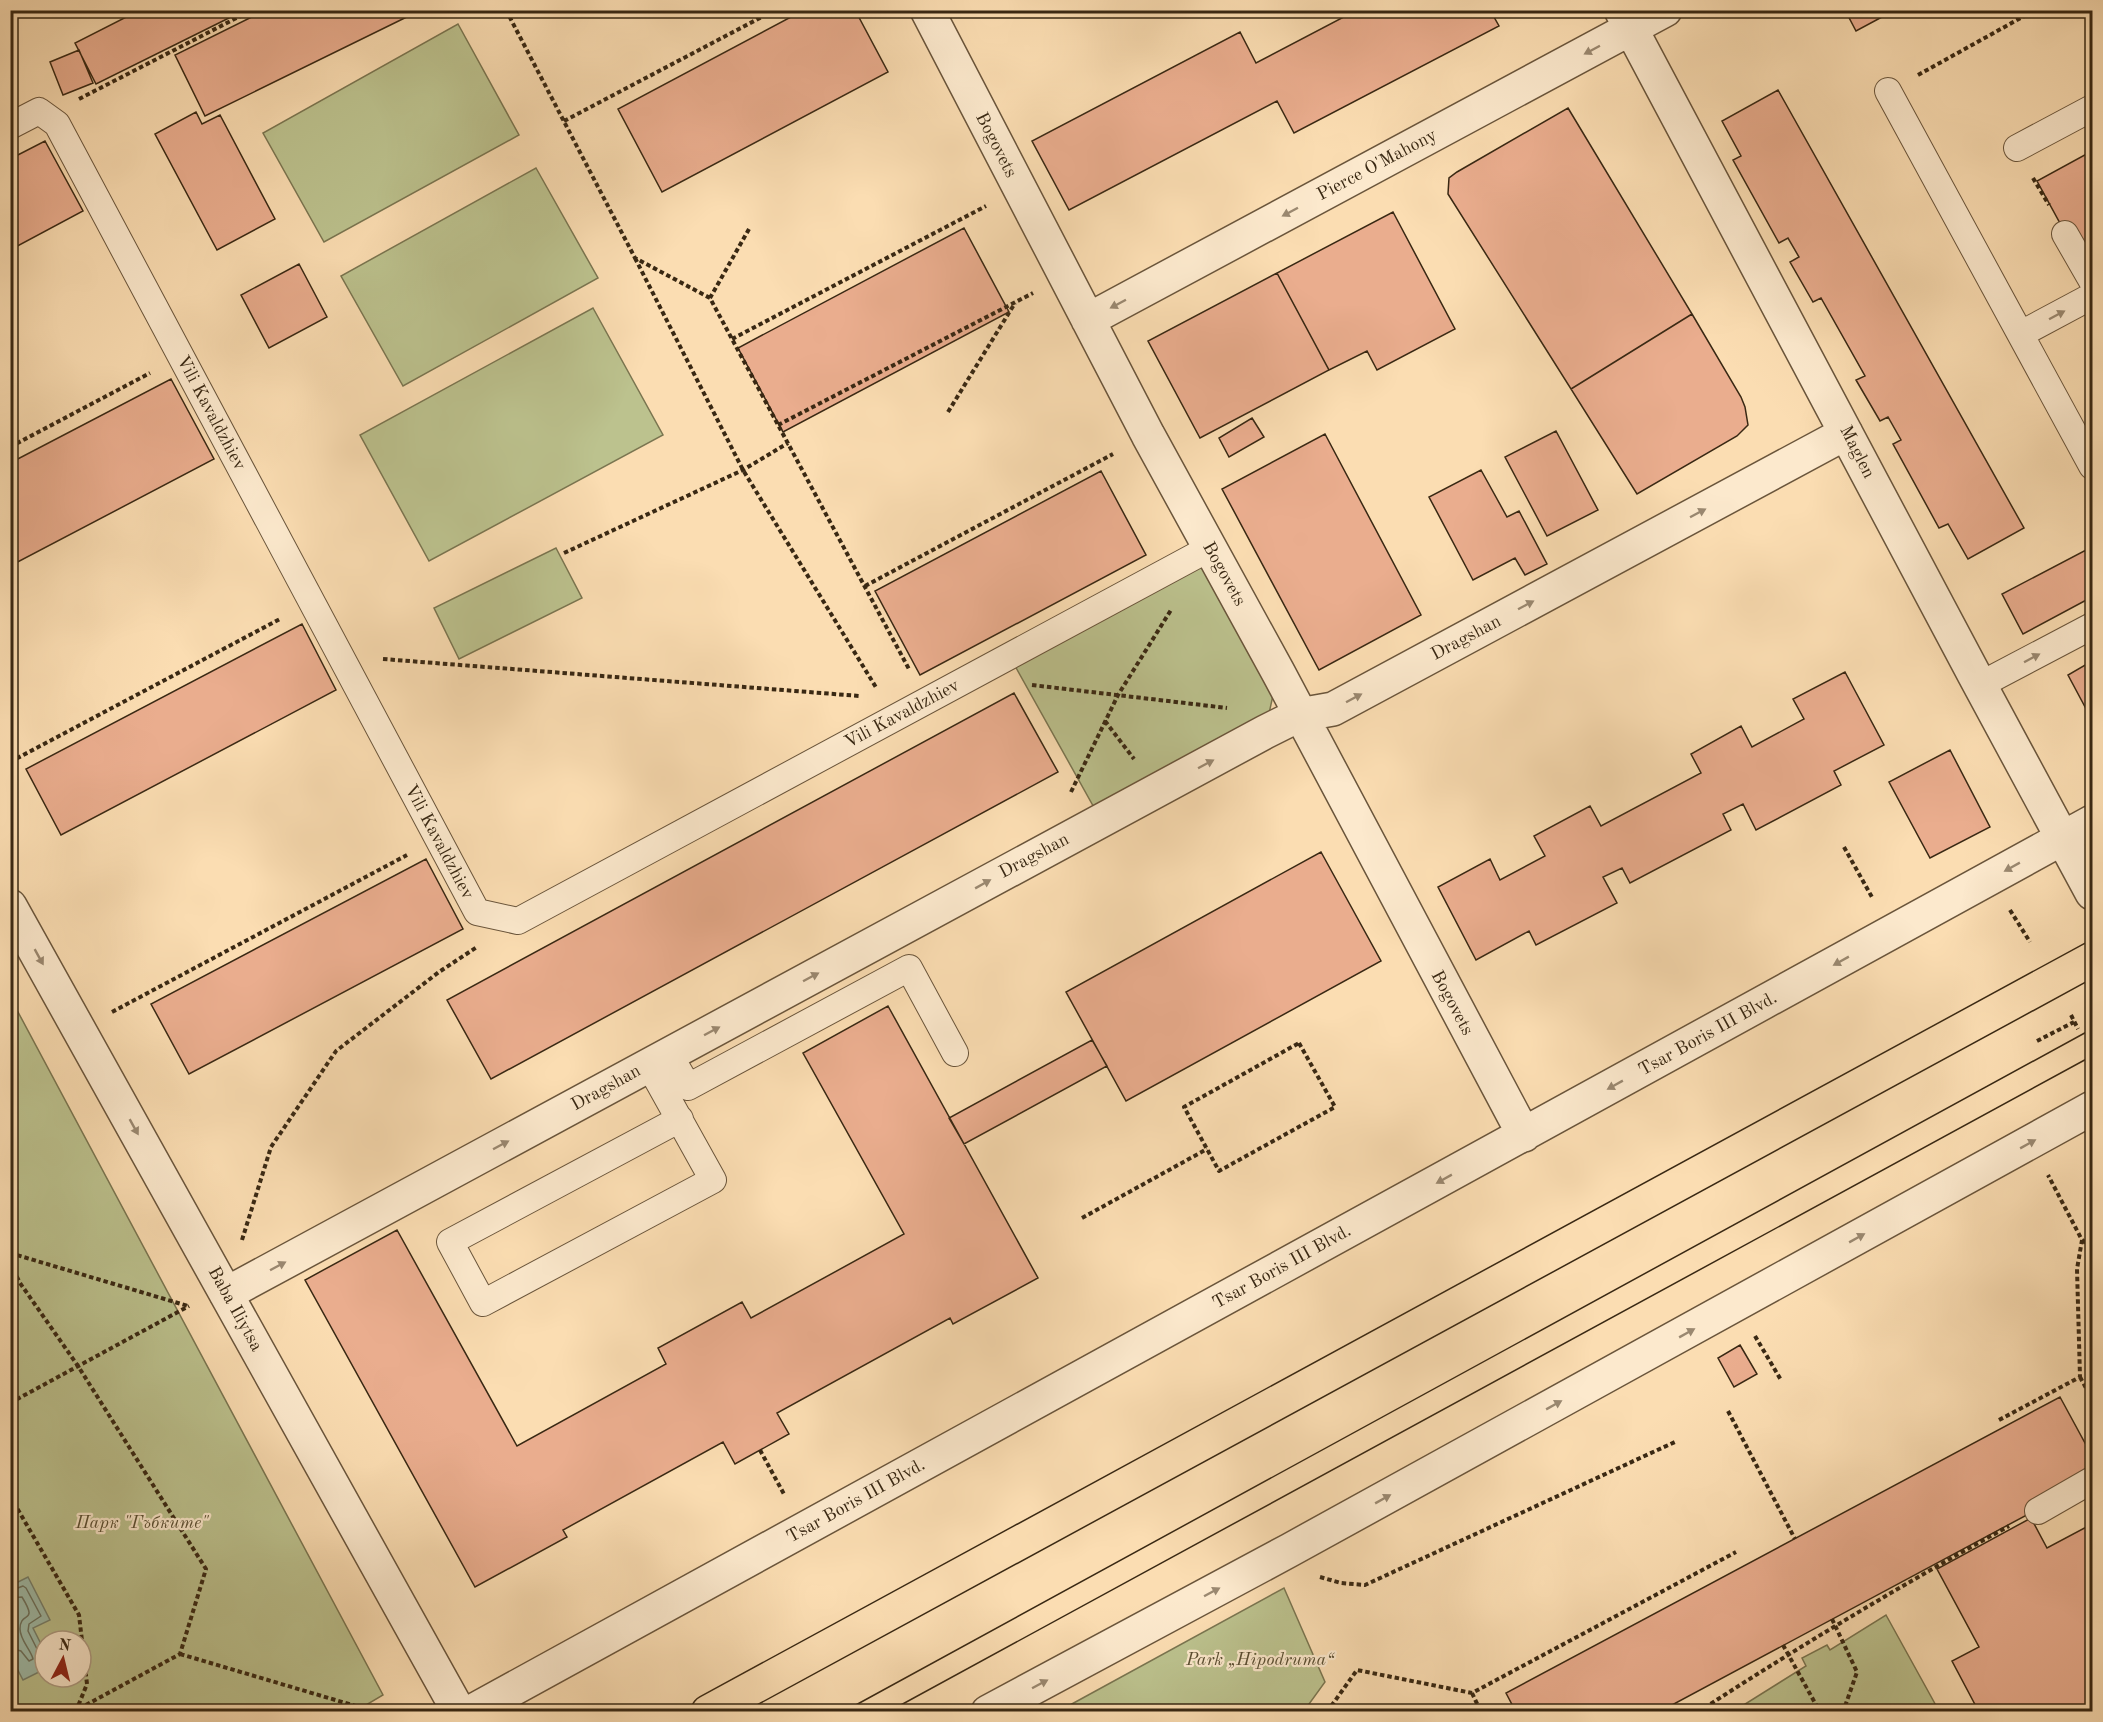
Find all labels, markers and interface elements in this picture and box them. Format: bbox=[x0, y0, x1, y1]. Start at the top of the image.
one-way arrow bbox=[1583, 45, 1600, 55]
street label: Bogovets bbox=[972, 110, 1020, 181]
street label: Pierce O'Mahony bbox=[1314, 126, 1440, 204]
one-way arrow bbox=[1281, 207, 1298, 217]
one-way arrow bbox=[1110, 299, 1127, 309]
one-way arrow bbox=[2048, 310, 2065, 320]
street label: Vili Kavaldzhiev bbox=[173, 353, 249, 474]
street label: Maglen bbox=[1836, 423, 1878, 482]
one-way arrow bbox=[1690, 508, 1707, 518]
street label: Bogovets bbox=[1199, 539, 1249, 609]
one-way arrow bbox=[1518, 600, 1535, 610]
street label: Dragshan bbox=[1428, 612, 1504, 664]
one-way arrow bbox=[2023, 653, 2040, 663]
street label: Vili Kavaldzhiev bbox=[842, 676, 963, 752]
one-way arrow bbox=[1346, 693, 1363, 702]
one-way arrow bbox=[1197, 759, 1214, 769]
street label: Vili Kavaldzhiev bbox=[401, 782, 477, 903]
street label: Dragshan bbox=[996, 830, 1072, 882]
one-way arrow bbox=[2003, 861, 2020, 871]
one-way arrow bbox=[975, 879, 992, 889]
one-way arrow bbox=[34, 949, 44, 966]
one-way arrow bbox=[1832, 956, 1849, 966]
street label: Bogovets bbox=[1428, 968, 1477, 1038]
one-way arrow bbox=[803, 972, 820, 982]
street label: Tsar Boris III Blvd. bbox=[1636, 989, 1780, 1079]
one-way arrow bbox=[703, 1026, 720, 1036]
street label: Dragshan bbox=[568, 1062, 644, 1114]
one-way arrow bbox=[1606, 1080, 1623, 1090]
one-way arrow bbox=[129, 1119, 139, 1136]
one-way arrow bbox=[2020, 1139, 2037, 1149]
one-way arrow bbox=[493, 1140, 510, 1150]
one-way arrow bbox=[1435, 1174, 1452, 1184]
street label: Tsar Boris III Blvd. bbox=[1210, 1222, 1354, 1312]
one-way arrow bbox=[1849, 1233, 1866, 1243]
one-way arrow bbox=[269, 1261, 286, 1271]
street label: Baba Iliytsa bbox=[204, 1264, 266, 1354]
one-way arrow bbox=[1678, 1328, 1695, 1338]
one-way arrow bbox=[1546, 1400, 1562, 1411]
street label: Tsar Boris III Blvd. bbox=[784, 1456, 928, 1546]
one-way arrow bbox=[1375, 1494, 1392, 1504]
park label: Парк "Гъбките" bbox=[74, 1514, 209, 1532]
one-way arrow bbox=[1203, 1587, 1220, 1597]
north arrow bbox=[33, 1629, 93, 1689]
text: N bbox=[58, 1637, 72, 1655]
park label: Park „Hipodruma“ bbox=[1185, 1651, 1335, 1669]
one-way arrow bbox=[1031, 1679, 1048, 1689]

